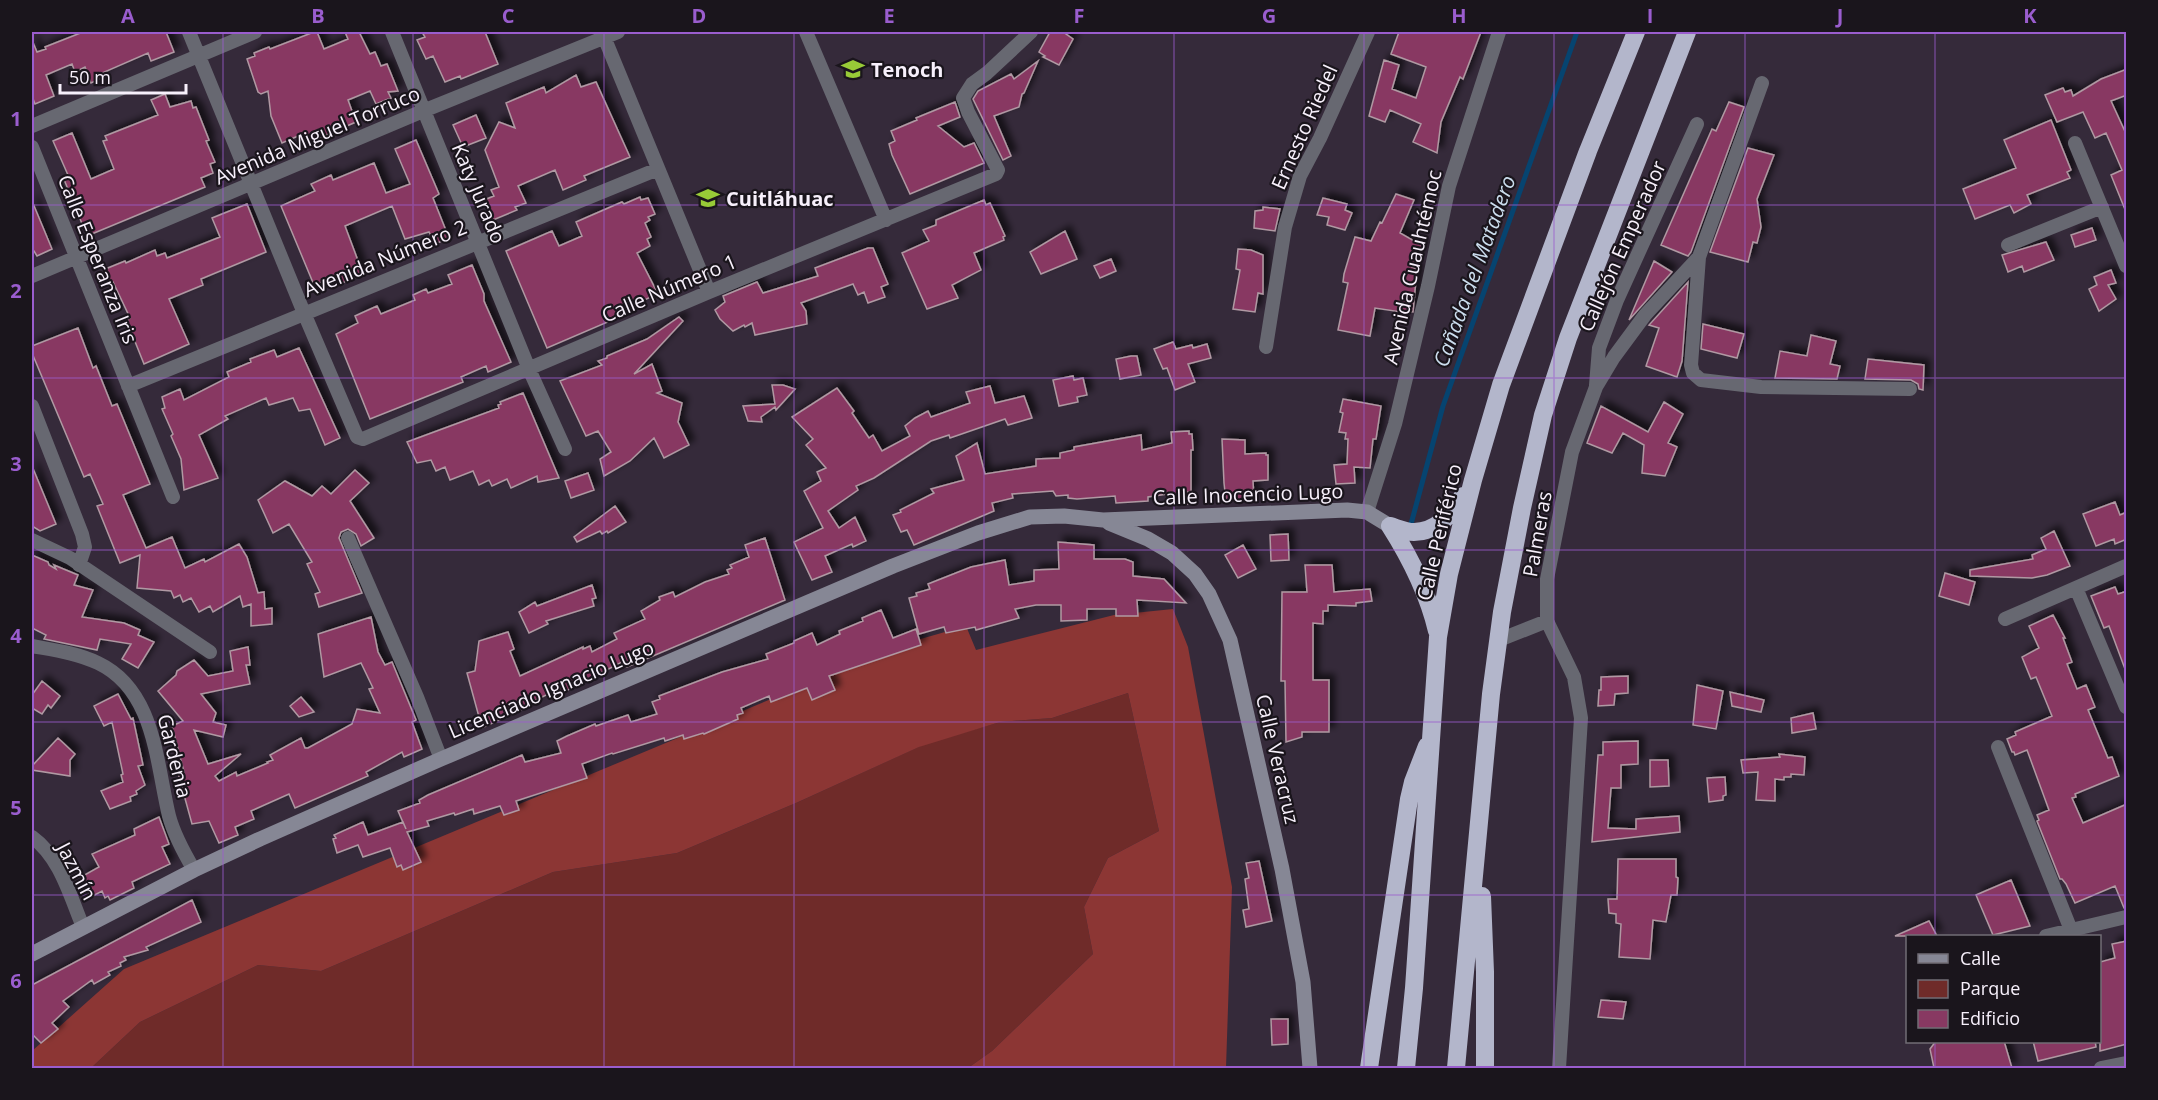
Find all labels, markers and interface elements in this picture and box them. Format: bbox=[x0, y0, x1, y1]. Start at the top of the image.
text: A bbox=[121, 2, 135, 29]
text: B bbox=[311, 2, 325, 29]
text: C bbox=[502, 2, 515, 29]
text: D bbox=[692, 2, 706, 29]
text: E bbox=[883, 2, 895, 29]
text: F bbox=[1074, 2, 1084, 29]
text: G bbox=[1262, 2, 1276, 29]
text: H bbox=[1451, 2, 1467, 29]
text: I bbox=[1647, 2, 1653, 29]
text: J bbox=[1835, 2, 1843, 29]
text: K bbox=[2023, 2, 2037, 29]
school or university icon: Tenoch bbox=[840, 56, 866, 82]
place label: Tenoch bbox=[871, 56, 943, 83]
scale bar bbox=[60, 57, 186, 95]
street label: Ernesto Riedel bbox=[1264, 60, 1344, 194]
text: 50 m bbox=[69, 65, 111, 89]
street label: Avenida Miguel Torruco bbox=[210, 79, 424, 191]
text: 1 bbox=[10, 105, 22, 132]
street label: Katy Jurado bbox=[446, 139, 512, 247]
street label: Callejón Emperador bbox=[1572, 156, 1672, 336]
street label: Avenida Cuauhtémoc bbox=[1376, 167, 1448, 367]
street label: Calle Esperanza Iris bbox=[52, 171, 144, 347]
water label: Cañada del Matadero bbox=[1426, 171, 1522, 371]
school or university icon: Cuitláhuac bbox=[695, 185, 721, 211]
place label: Cuitláhuac bbox=[726, 185, 834, 212]
street label: Avenida Número 2 bbox=[299, 213, 471, 303]
street label: Calle Número 1 bbox=[597, 247, 741, 329]
text: 2 bbox=[10, 277, 22, 304]
text: 3 bbox=[10, 450, 22, 477]
street label: Calle Periférico bbox=[1410, 461, 1468, 603]
street label: Calle Inocencio Lugo bbox=[1152, 477, 1344, 511]
street label: Palmeras bbox=[1516, 489, 1558, 579]
text: 4 bbox=[10, 622, 22, 649]
street label: Licenciado Ignacio Lugo bbox=[444, 633, 658, 745]
street label: Calle Veracruz bbox=[1250, 692, 1306, 826]
street label: Gardenia bbox=[152, 711, 198, 801]
text: 5 bbox=[10, 794, 22, 821]
street label: Jazmín bbox=[50, 836, 103, 905]
legend bbox=[1906, 935, 2101, 1043]
text: Calle bbox=[1960, 946, 2001, 970]
text: 6 bbox=[10, 967, 22, 994]
text: Parque bbox=[1960, 976, 2020, 1000]
text: Edificio bbox=[1960, 1006, 2020, 1030]

